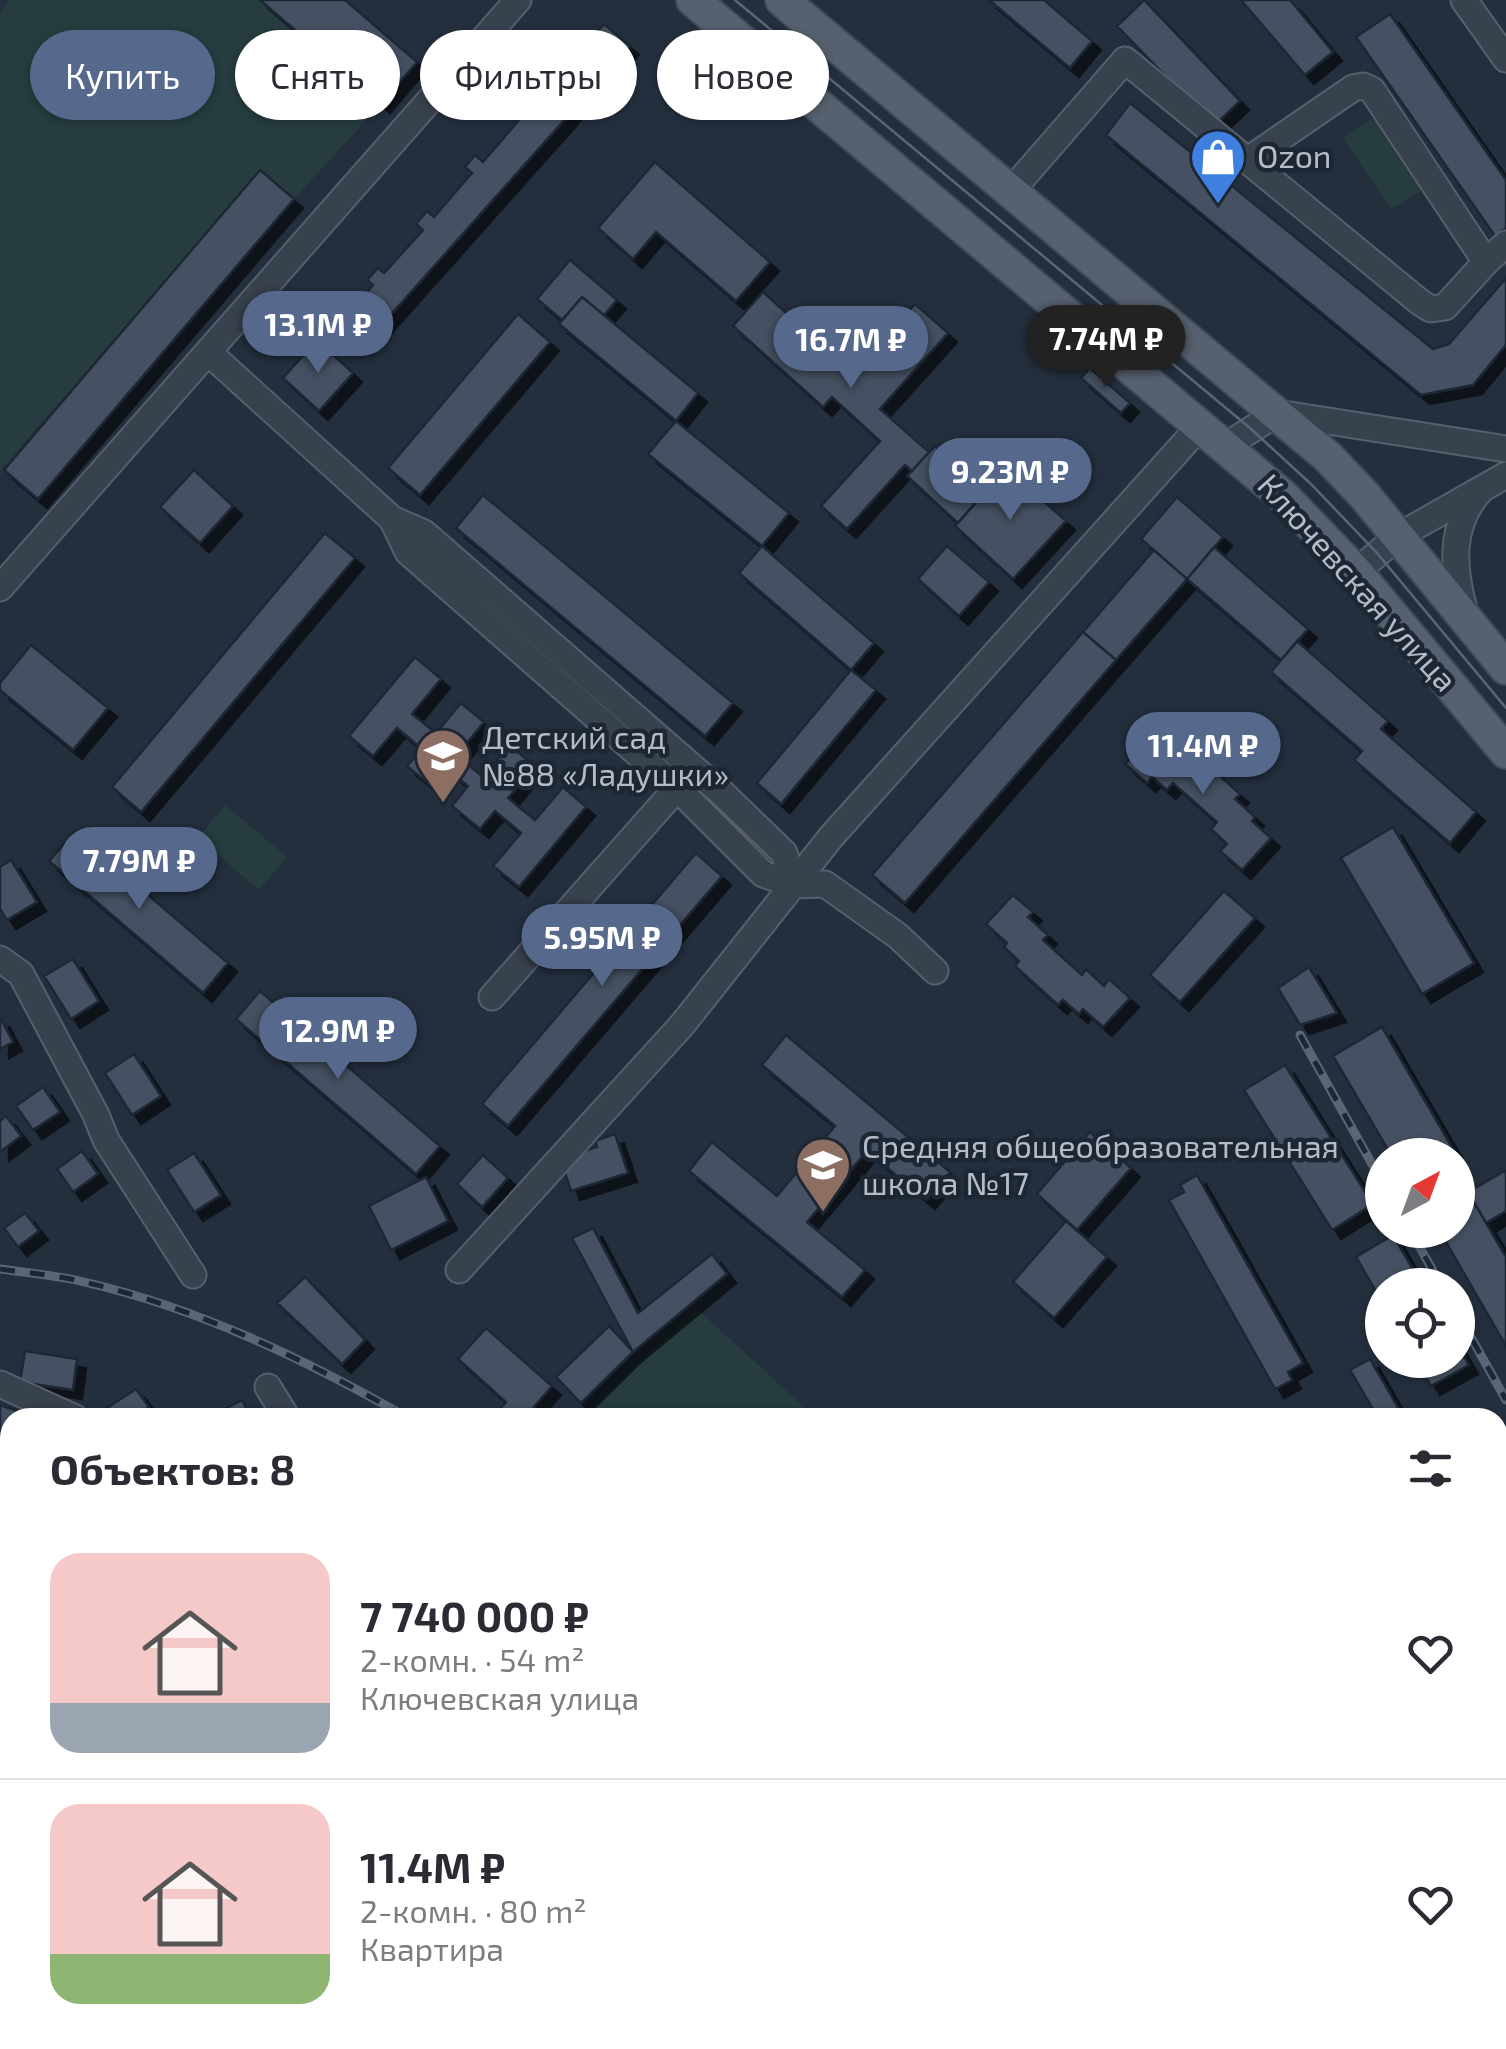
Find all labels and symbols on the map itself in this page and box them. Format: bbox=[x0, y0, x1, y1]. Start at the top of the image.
shop icon: Ozon bbox=[1188, 127, 1248, 206]
place label: Ozon bbox=[1257, 136, 1331, 174]
pin: 13.1M ₽ bbox=[226, 291, 410, 376]
pin: 7.74M ₽ bbox=[1014, 305, 1198, 390]
pin: 16.7M ₽ bbox=[759, 306, 943, 391]
pin: 9.23M ₽ bbox=[918, 438, 1102, 523]
street label: Ключевская улица bbox=[1250, 465, 1466, 699]
pin: 11.4M ₽ bbox=[1111, 712, 1295, 797]
place label: Детский сад №88 «Ладушки» bbox=[482, 717, 729, 793]
school or university icon: Детский сад №88 «Ладушки» bbox=[413, 726, 473, 805]
pin: 7.79M ₽ bbox=[47, 827, 231, 912]
pin: 5.95M ₽ bbox=[510, 904, 694, 989]
pin: 12.9M ₽ bbox=[246, 997, 430, 1082]
place label: Средняя общеобразовательная школа №17 bbox=[862, 1126, 1339, 1201]
school or university icon: Средняя общеобразовательная школа №17 bbox=[793, 1135, 853, 1214]
north arrow bbox=[1365, 1138, 1475, 1248]

